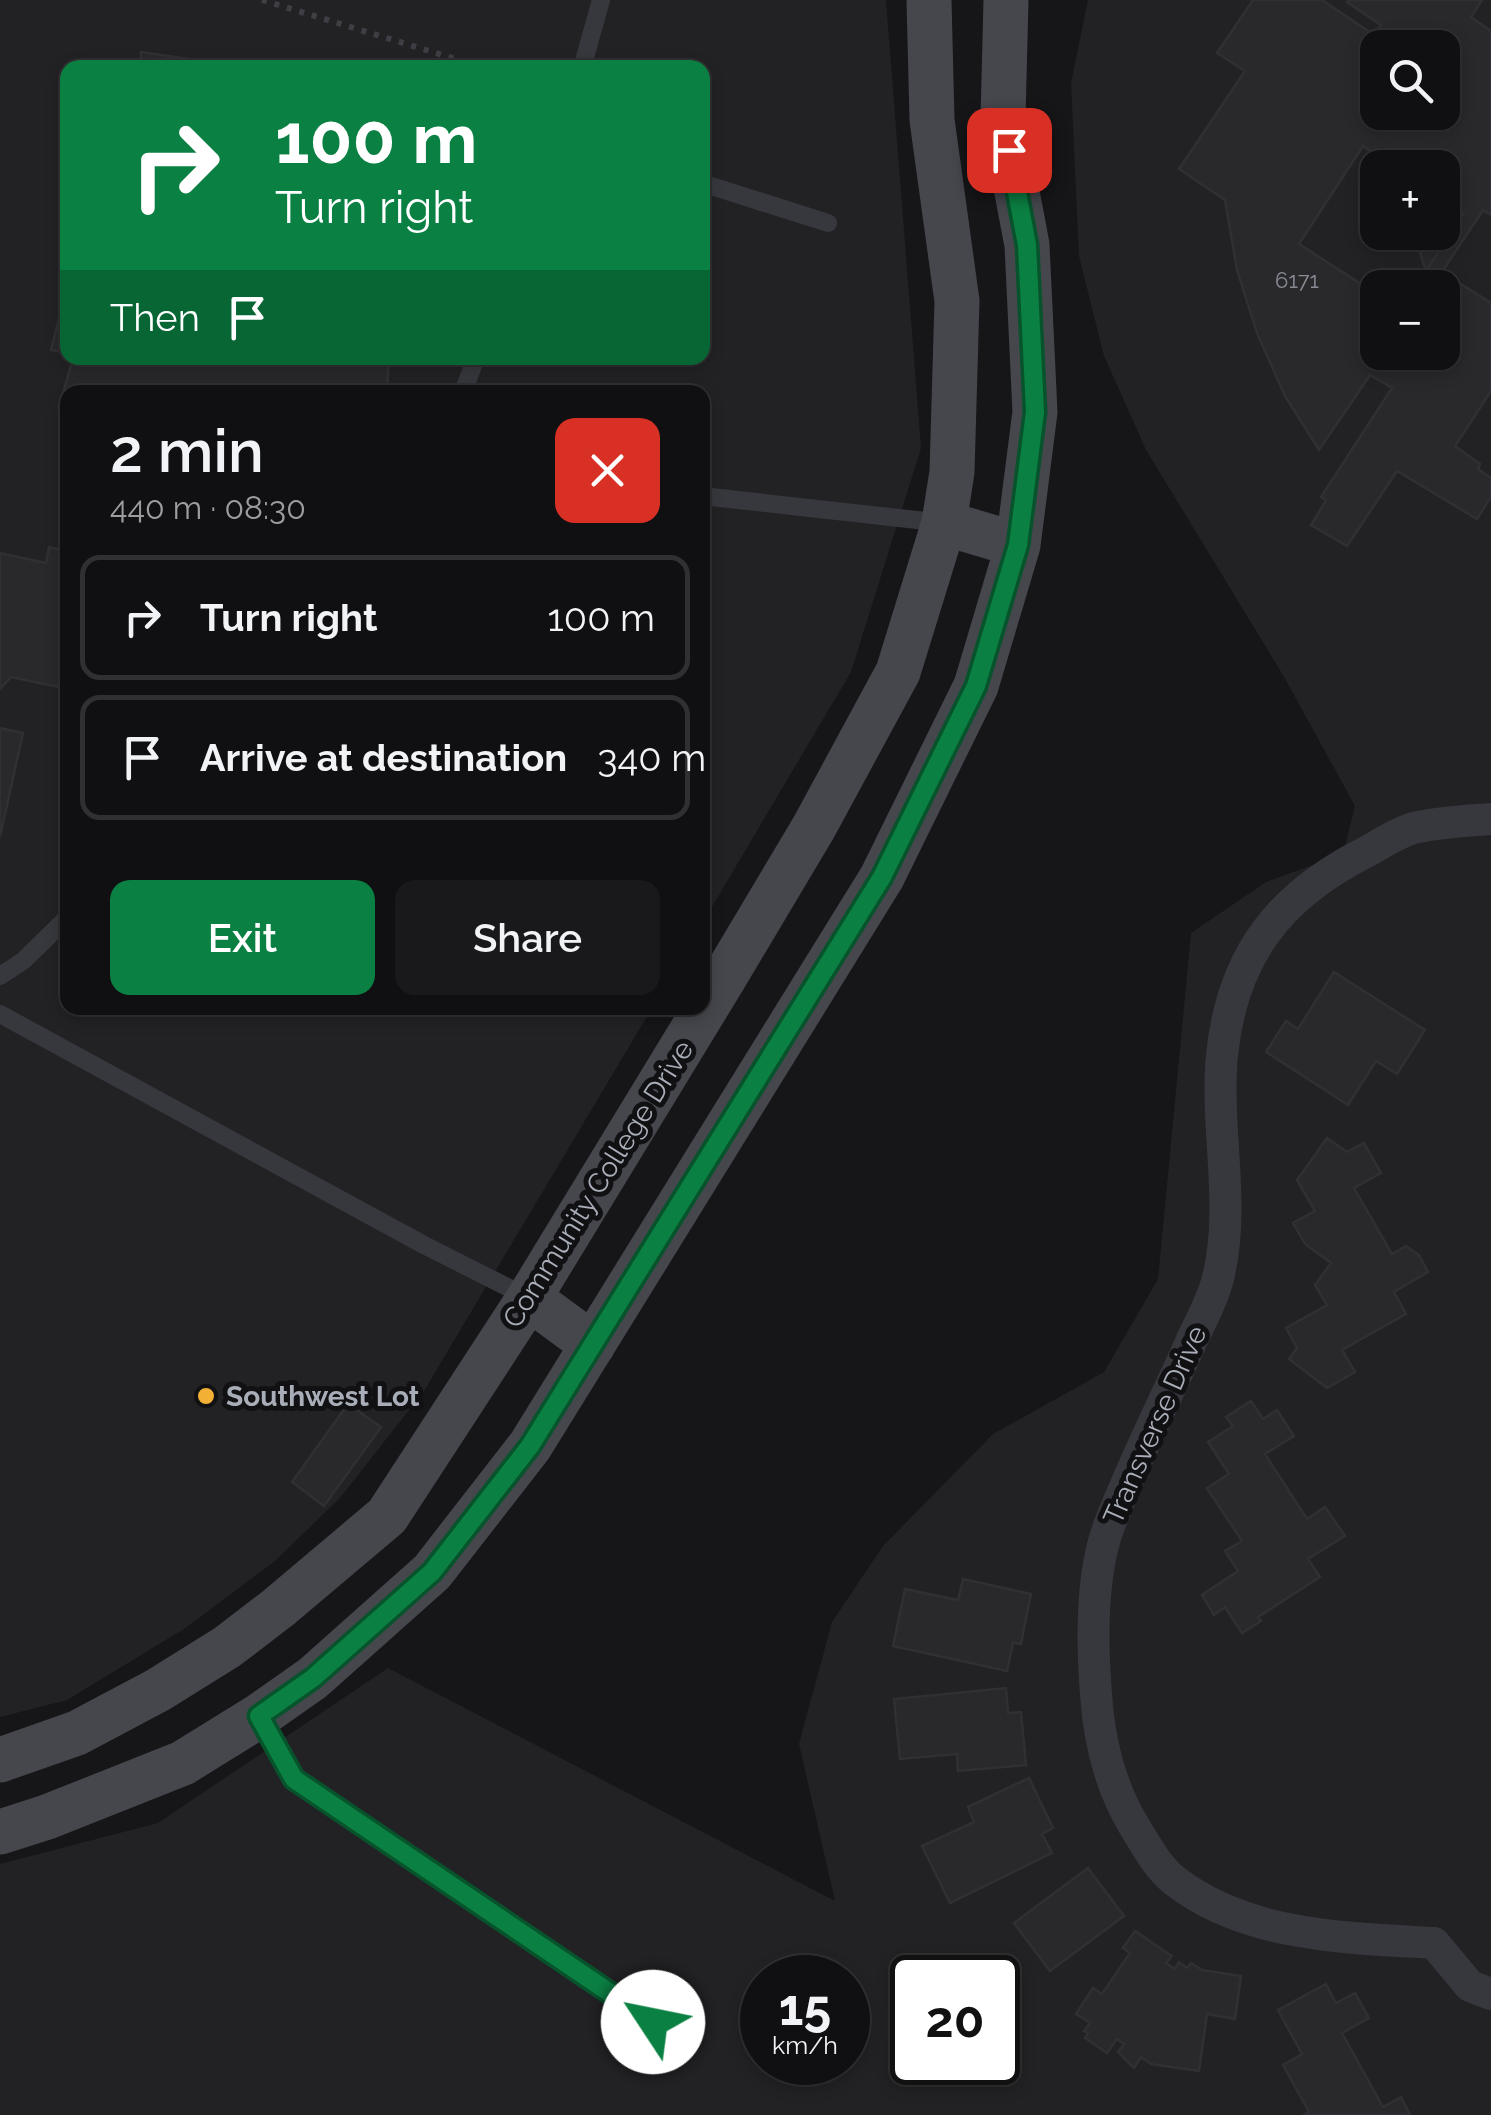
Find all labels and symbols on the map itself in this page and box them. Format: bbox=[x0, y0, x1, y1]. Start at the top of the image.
pin bbox=[967, 108, 1052, 193]
house number: 6171 bbox=[1275, 267, 1319, 293]
street label: Community College Drive bbox=[496, 1034, 700, 1334]
street label: Transverse Drive bbox=[1096, 1321, 1214, 1529]
place label: Southwest Lot bbox=[226, 1380, 420, 1413]
marker: Southwest Lot bbox=[195, 1385, 217, 1407]
speed limit sign: 20 bbox=[890, 1955, 1020, 2085]
position arrow bbox=[601, 1970, 705, 2074]

